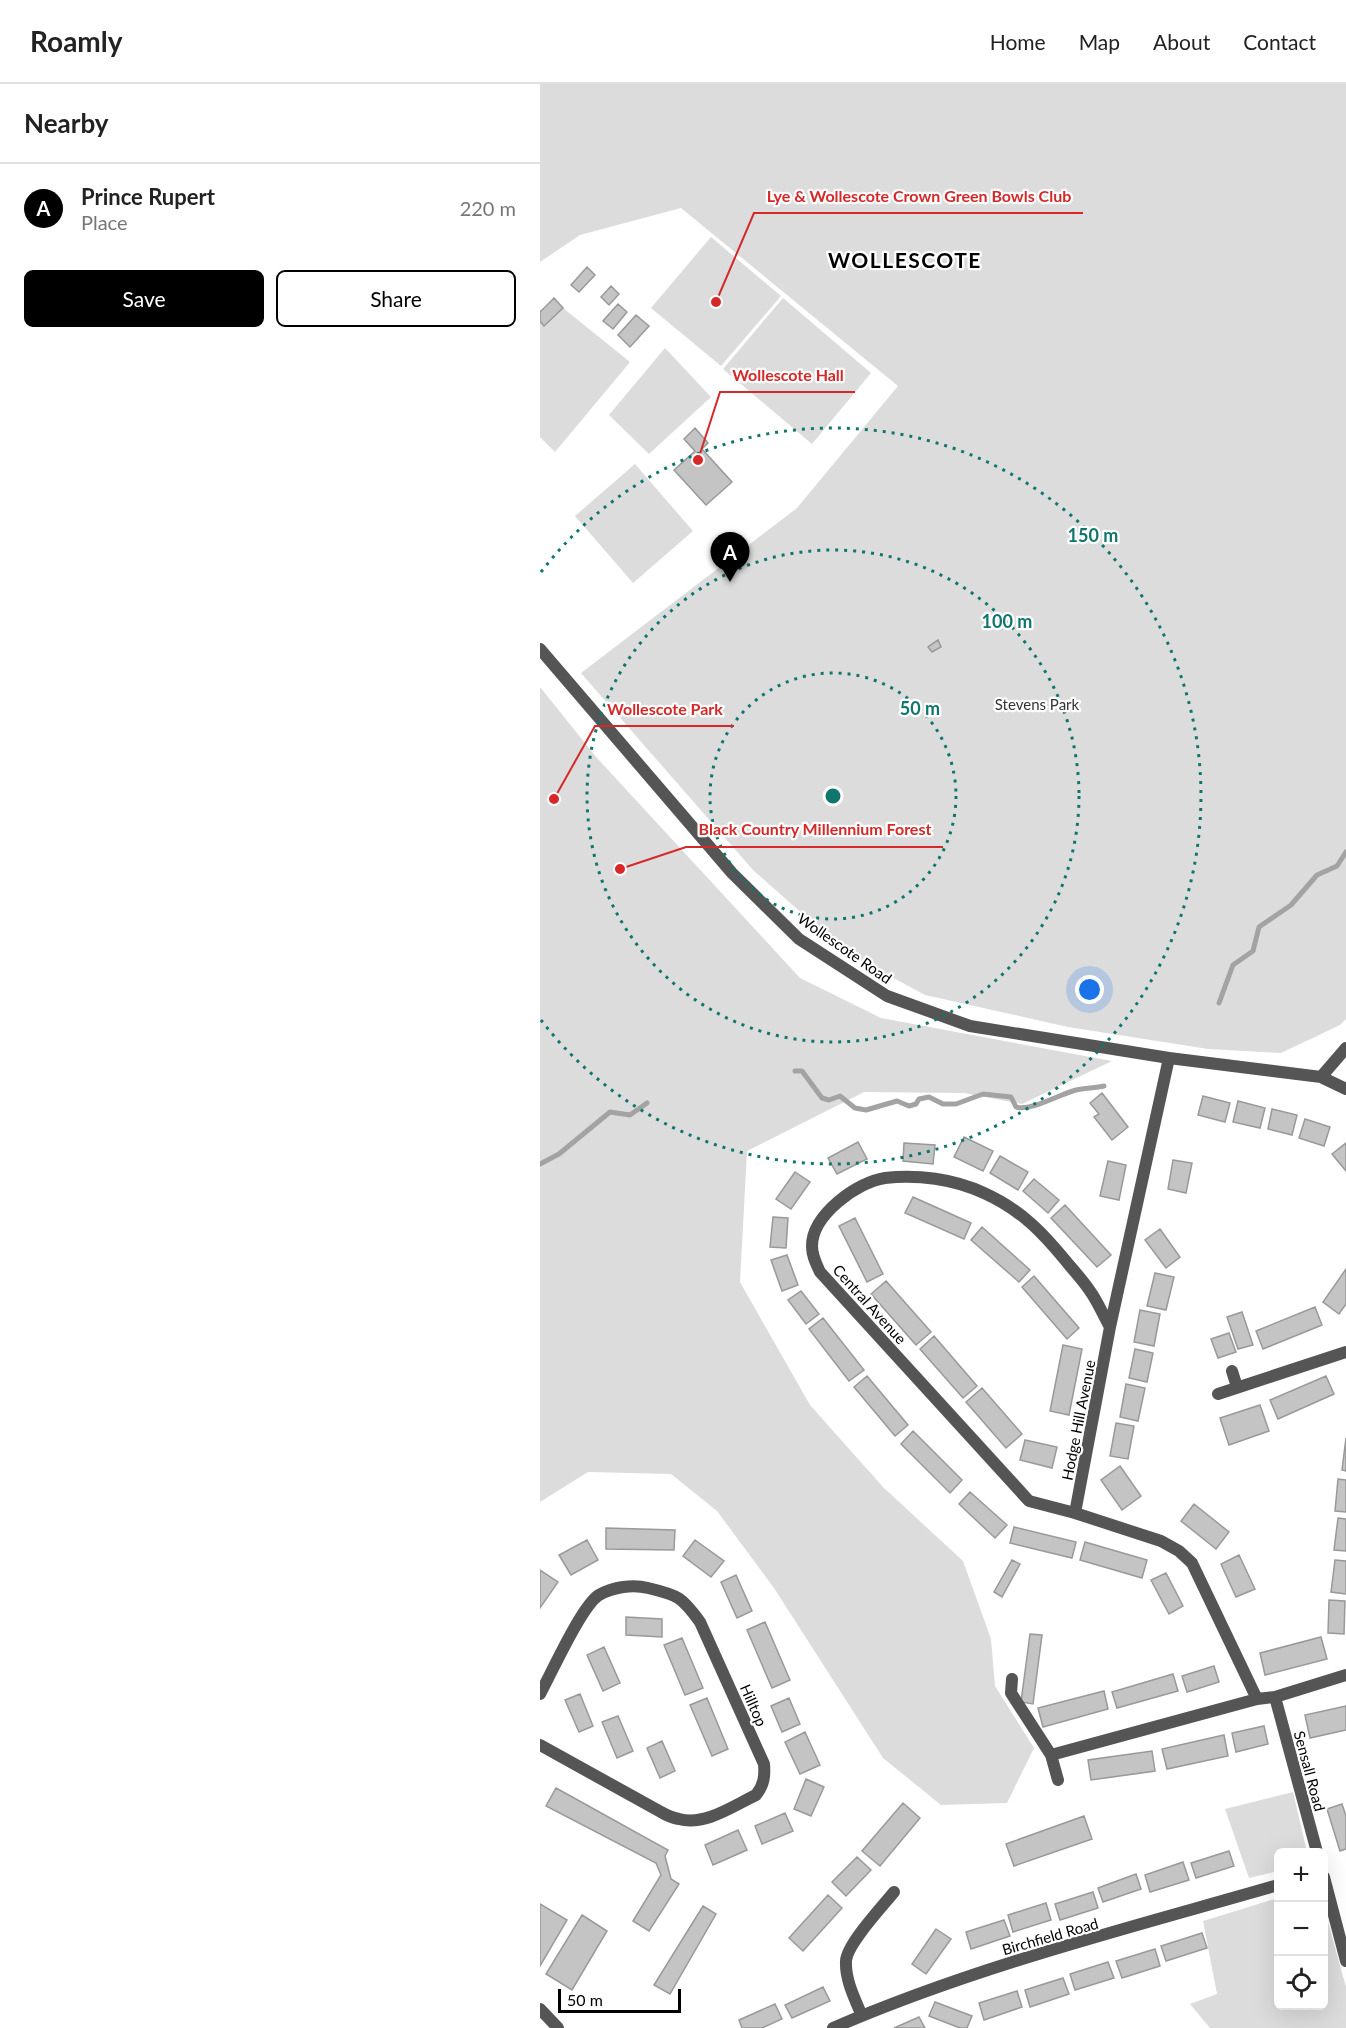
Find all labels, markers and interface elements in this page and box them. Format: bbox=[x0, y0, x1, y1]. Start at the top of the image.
text: Roamly bbox=[30, 24, 123, 58]
text: Home bbox=[990, 29, 1046, 54]
text: Map bbox=[1079, 29, 1120, 54]
text: About bbox=[1153, 29, 1210, 54]
text: Contact bbox=[1243, 29, 1316, 54]
text: Nearby bbox=[24, 107, 109, 139]
callout: Lye & Wollescote Crown Green Bowls Club bbox=[754, 179, 1083, 213]
text: Prince Rupert bbox=[81, 183, 215, 210]
text: Lye & Wollescote Crown Green Bowls Club bbox=[767, 186, 1071, 205]
text: A bbox=[37, 196, 50, 220]
text: 220 m bbox=[460, 196, 516, 220]
text: Place bbox=[81, 210, 128, 234]
district label: WOLLESCOTE bbox=[828, 247, 982, 272]
button: Save bbox=[24, 270, 264, 327]
button: Share bbox=[276, 270, 516, 327]
callout: Wollescote Hall bbox=[720, 358, 855, 392]
text: Wollescote Hall bbox=[732, 365, 844, 384]
text: 150 m bbox=[1068, 524, 1118, 546]
pin: A bbox=[710, 532, 750, 582]
text: 100 m bbox=[982, 610, 1032, 632]
callout: Wollescote Park bbox=[595, 692, 734, 726]
park label: Stevens Park bbox=[995, 695, 1080, 713]
text: 50 m bbox=[900, 697, 940, 719]
text: Wollescote Park bbox=[607, 699, 723, 718]
centre of rings bbox=[823, 786, 843, 806]
callout: Black Country Millennium Forest bbox=[686, 813, 943, 847]
text: Black Country Millennium Forest bbox=[699, 819, 931, 838]
street label: Wollescote Road bbox=[795, 909, 895, 987]
your location bbox=[1075, 975, 1104, 1004]
street label: Central Avenue bbox=[830, 1261, 910, 1348]
street label: Hodge Hill Avenue bbox=[1057, 1358, 1099, 1482]
street label: Hilltop bbox=[737, 1681, 771, 1729]
street label: Sensall Road bbox=[1291, 1729, 1329, 1813]
map controls bbox=[1274, 1848, 1328, 2010]
button: + bbox=[1274, 1848, 1328, 1902]
button: − bbox=[1274, 1902, 1328, 1956]
street label: Birchfield Road bbox=[1000, 1914, 1100, 1958]
button: locate bbox=[1274, 1956, 1328, 2010]
scale bar bbox=[558, 1986, 681, 2014]
text: 50 m bbox=[567, 1990, 603, 2009]

